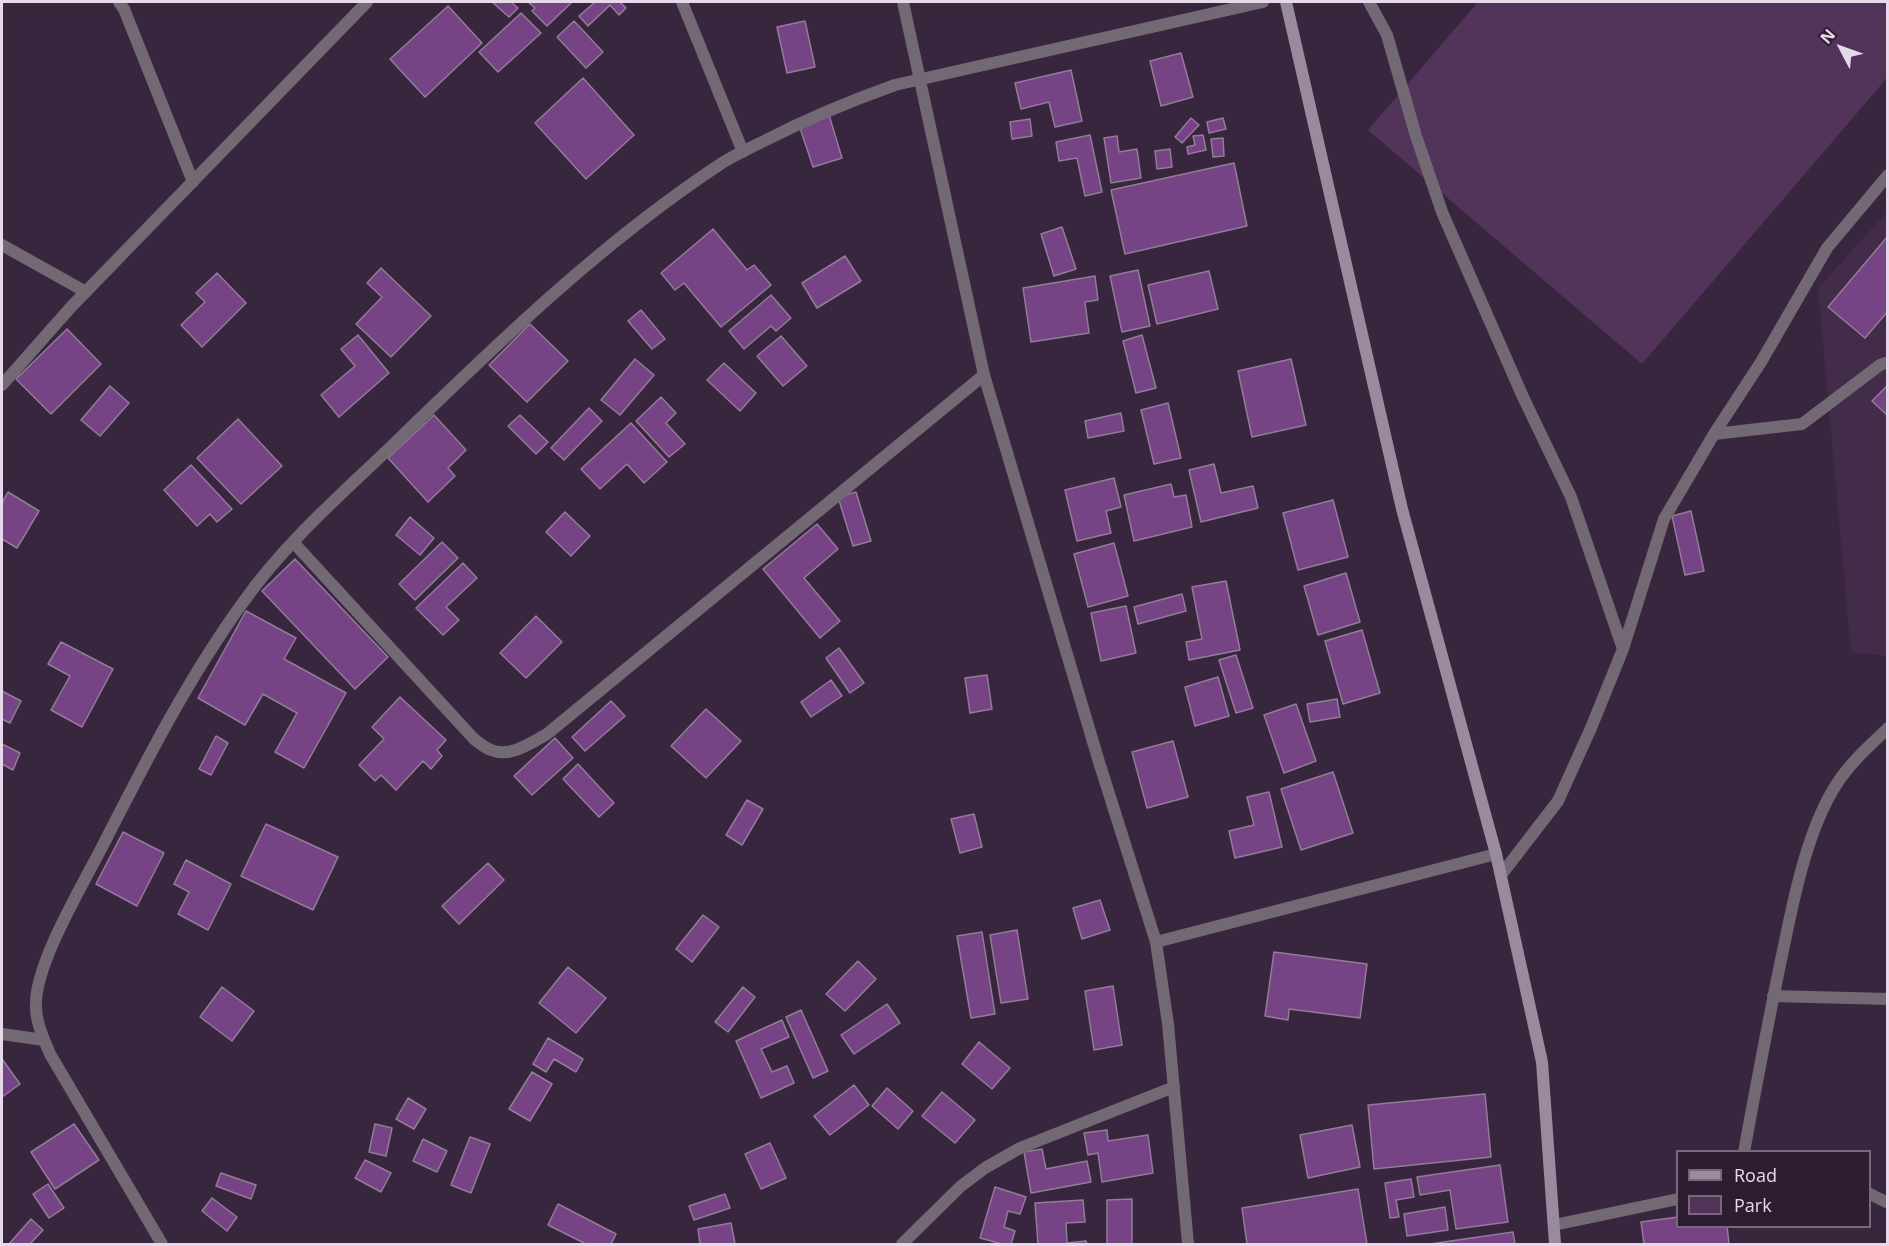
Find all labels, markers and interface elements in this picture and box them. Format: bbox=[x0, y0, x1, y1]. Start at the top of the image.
north arrow bbox=[1811, 18, 1871, 78]
text: N bbox=[1815, 24, 1840, 48]
legend bbox=[1676, 1150, 1871, 1228]
text: Road bbox=[1734, 1163, 1777, 1187]
text: Park bbox=[1734, 1193, 1772, 1217]

